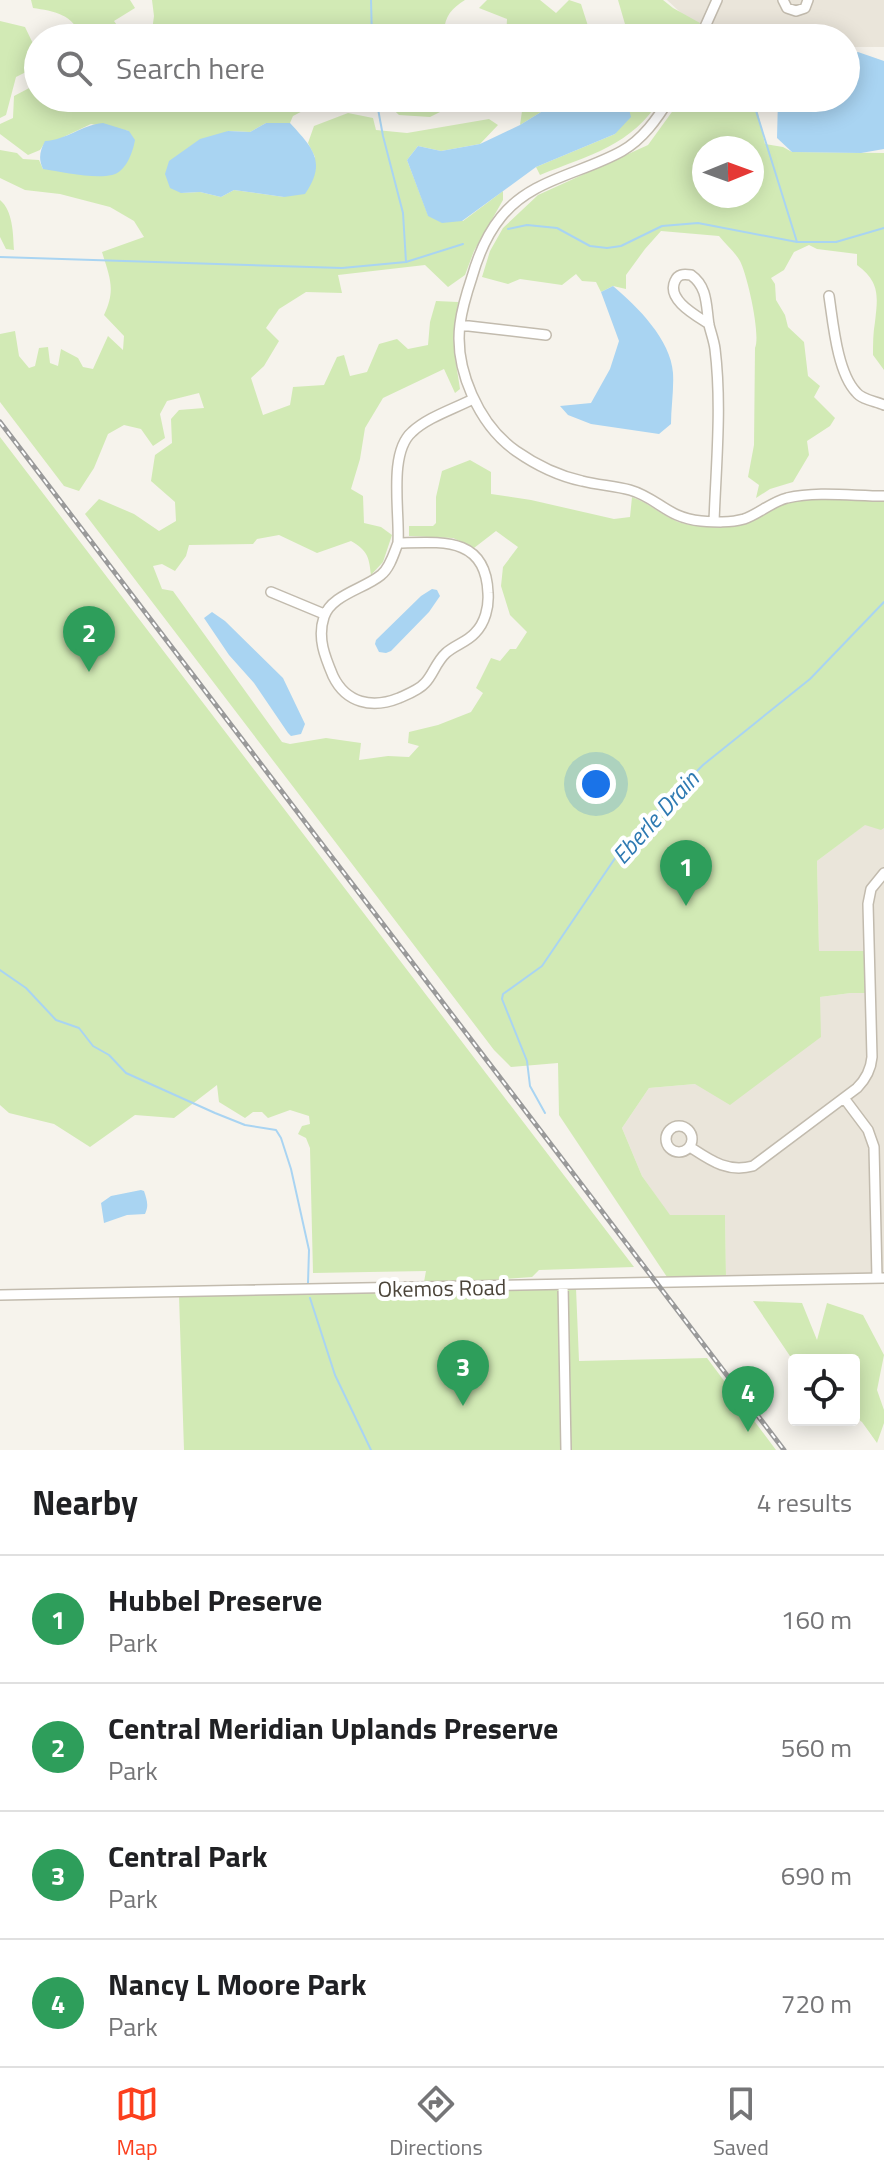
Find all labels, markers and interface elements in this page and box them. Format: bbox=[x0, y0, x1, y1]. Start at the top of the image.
search box bbox=[24, 24, 860, 112]
text: Search here bbox=[116, 45, 265, 91]
icon: search bbox=[52, 46, 96, 90]
north arrow bbox=[692, 136, 764, 208]
pin: 2 bbox=[63, 606, 115, 672]
water label: Eberle Drain bbox=[603, 761, 708, 872]
your location bbox=[576, 764, 616, 804]
pin: 1 bbox=[660, 840, 712, 906]
street label: Okemos Road bbox=[377, 1270, 507, 1306]
pin: 3 bbox=[437, 1340, 489, 1406]
map controls bbox=[788, 1354, 860, 1426]
button: locate bbox=[788, 1354, 860, 1426]
pin: 4 bbox=[722, 1366, 774, 1432]
text: Nearby bbox=[32, 1476, 138, 1528]
text: 4 results bbox=[757, 1483, 852, 1522]
text: Hubbel Preserve bbox=[108, 1577, 322, 1623]
text: 1 bbox=[51, 1600, 65, 1639]
text: 160 m bbox=[781, 1600, 852, 1639]
text: Park bbox=[108, 1623, 158, 1662]
text: Central Meridian Uplands Preserve bbox=[108, 1705, 558, 1751]
text: 2 bbox=[51, 1728, 65, 1767]
text: 560 m bbox=[781, 1728, 852, 1767]
text: Park bbox=[108, 1751, 158, 1790]
text: Central Park bbox=[108, 1833, 268, 1879]
text: 3 bbox=[51, 1856, 65, 1895]
text: 690 m bbox=[781, 1856, 852, 1895]
text: Park bbox=[108, 1879, 158, 1918]
text: Nancy L Moore Park bbox=[108, 1961, 366, 2007]
text: 4 bbox=[51, 1984, 65, 2023]
text: 720 m bbox=[781, 1984, 852, 2023]
text: Park bbox=[108, 2007, 158, 2046]
tab: Map bbox=[115, 2082, 159, 2164]
tab: Directions bbox=[389, 2082, 483, 2164]
tab: Saved bbox=[713, 2082, 769, 2164]

